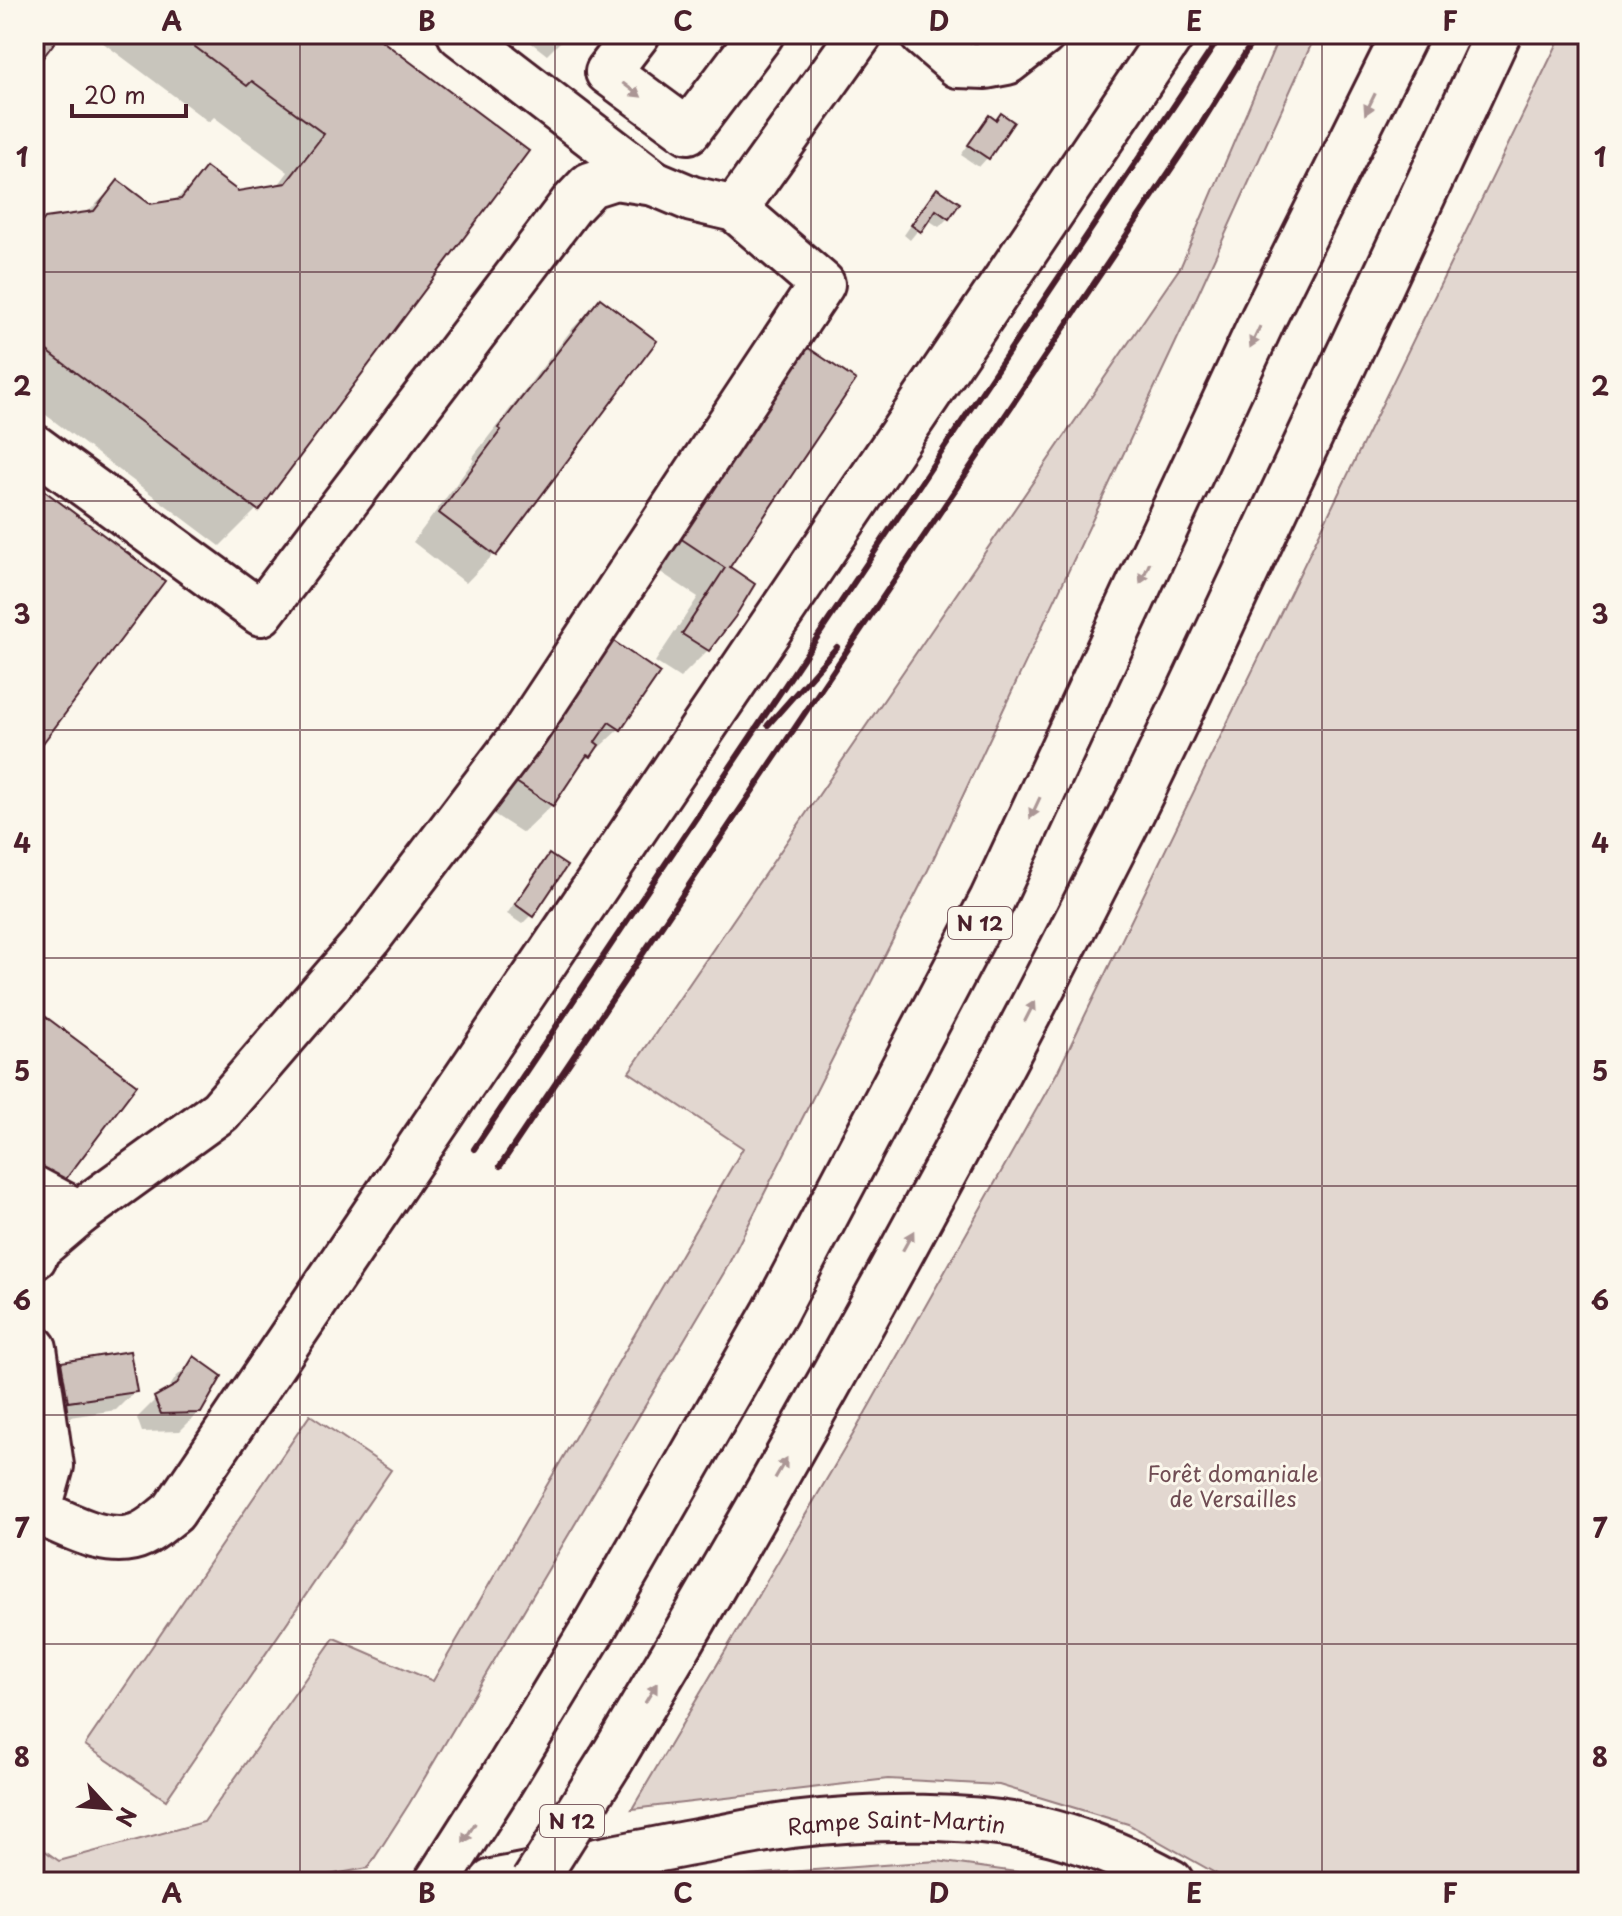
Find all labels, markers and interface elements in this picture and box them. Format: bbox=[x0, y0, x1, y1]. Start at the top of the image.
text: A bbox=[162, 1, 182, 40]
text: B bbox=[418, 1, 436, 40]
text: C bbox=[673, 1, 693, 40]
text: D bbox=[929, 1, 949, 40]
text: E bbox=[1186, 1, 1202, 40]
text: F bbox=[1442, 1, 1458, 40]
scale bar bbox=[72, 68, 186, 118]
text: 20 m bbox=[84, 76, 146, 112]
one-way arrow bbox=[622, 82, 643, 98]
one-way arrow bbox=[1363, 92, 1377, 115]
text: 1 bbox=[16, 137, 28, 176]
text: 1 bbox=[1594, 137, 1606, 176]
one-way arrow bbox=[1248, 325, 1262, 349]
text: 2 bbox=[13, 366, 31, 405]
text: 2 bbox=[1591, 366, 1609, 405]
one-way arrow bbox=[1138, 561, 1152, 584]
text: 3 bbox=[13, 594, 31, 633]
text: 3 bbox=[1591, 594, 1609, 633]
one-way arrow bbox=[1028, 797, 1042, 820]
text: 4 bbox=[13, 823, 31, 862]
text: 4 bbox=[1591, 823, 1609, 862]
road number: N 12 bbox=[948, 907, 1012, 939]
one-way arrow bbox=[1023, 1000, 1036, 1023]
text: 5 bbox=[14, 1051, 30, 1090]
text: 5 bbox=[1592, 1051, 1608, 1090]
one-way arrow bbox=[900, 1230, 914, 1252]
text: 6 bbox=[13, 1280, 31, 1319]
text: 6 bbox=[1591, 1280, 1609, 1319]
park label: Forêt domaniale de Versailles bbox=[1147, 1456, 1319, 1514]
one-way arrow bbox=[774, 1457, 788, 1479]
text: 7 bbox=[15, 1508, 30, 1547]
text: 7 bbox=[1593, 1508, 1608, 1547]
one-way arrow bbox=[644, 1682, 658, 1704]
text: 8 bbox=[14, 1737, 30, 1776]
text: 8 bbox=[1592, 1737, 1608, 1776]
north arrow bbox=[68, 1768, 148, 1848]
street label: Rampe Saint-Martin bbox=[785, 1801, 1008, 1842]
text: N bbox=[109, 1802, 146, 1832]
road number: N 12 bbox=[540, 1805, 604, 1837]
one-way arrow bbox=[461, 1822, 476, 1843]
text: A bbox=[162, 1873, 182, 1912]
text: B bbox=[418, 1873, 436, 1912]
text: C bbox=[673, 1873, 693, 1912]
text: D bbox=[929, 1873, 949, 1912]
text: E bbox=[1186, 1873, 1202, 1912]
text: F bbox=[1442, 1873, 1458, 1912]

